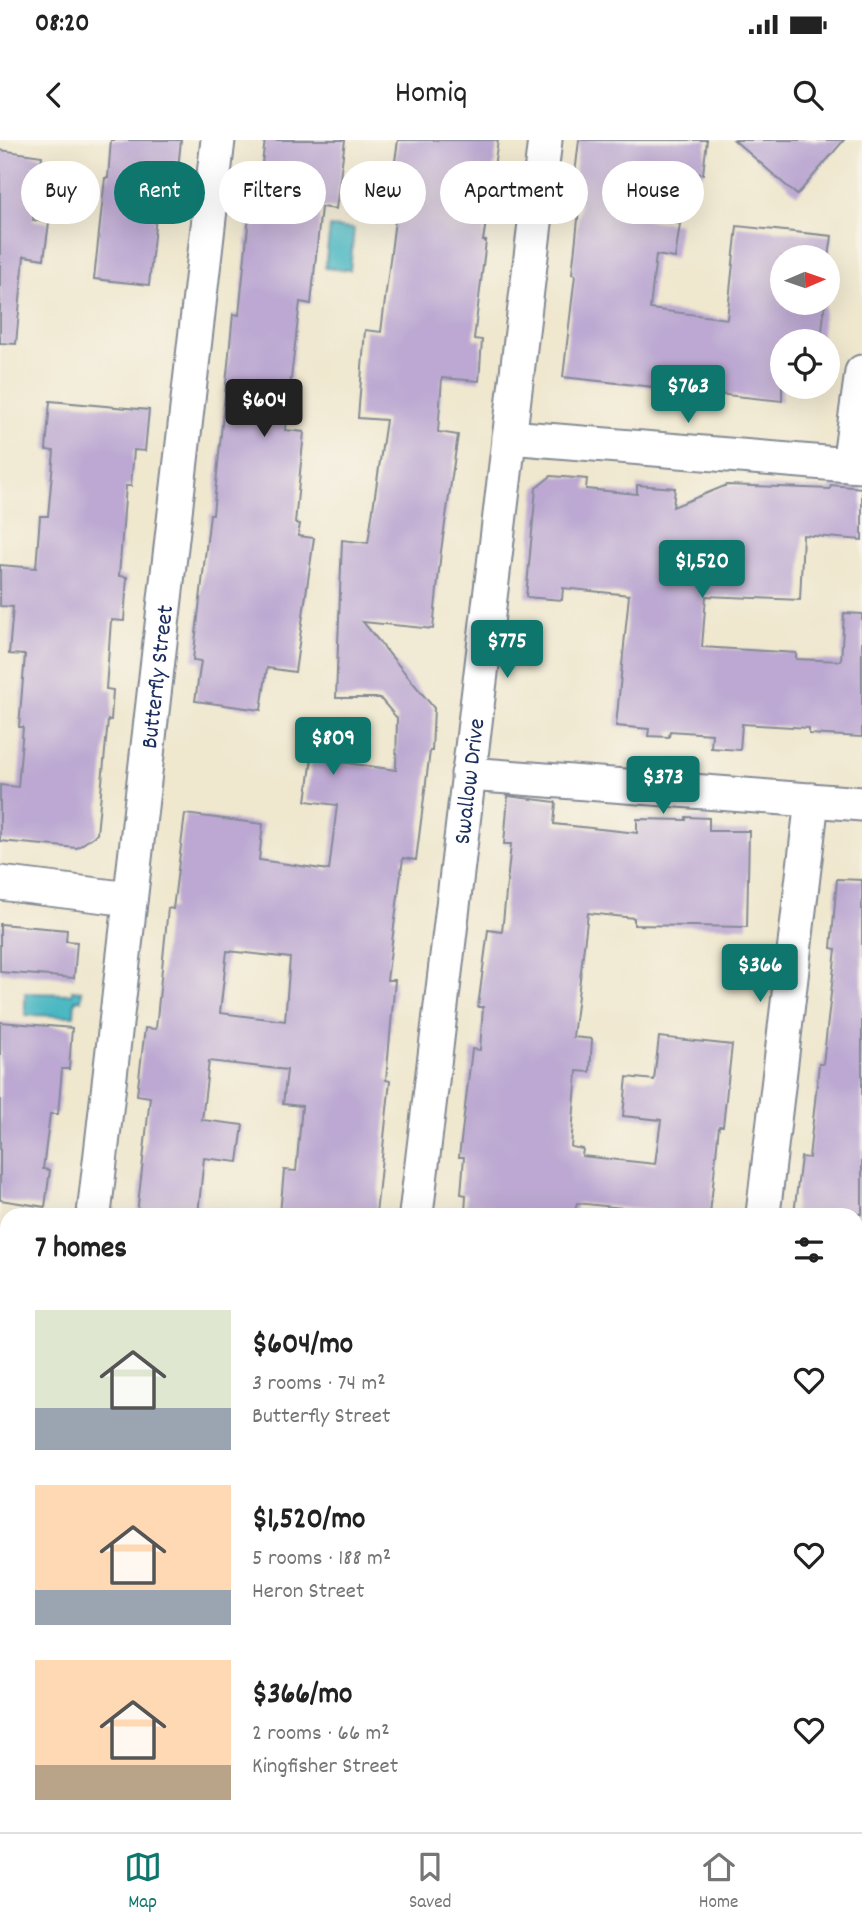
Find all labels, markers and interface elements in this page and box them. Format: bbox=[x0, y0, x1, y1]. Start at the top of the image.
text: 08:20 bbox=[35, 6, 89, 43]
text: Homiq bbox=[395, 72, 467, 118]
icon: back bbox=[35, 76, 73, 114]
icon: search bbox=[789, 76, 827, 114]
chip: Buy bbox=[21, 161, 100, 224]
chip: Rent bbox=[114, 161, 205, 224]
chip: Filters bbox=[219, 161, 326, 224]
chip: New bbox=[340, 161, 426, 224]
chip: Apartment bbox=[440, 161, 588, 224]
chip: House bbox=[602, 161, 704, 224]
north arrow bbox=[770, 245, 840, 315]
map controls bbox=[770, 245, 840, 399]
button: locate bbox=[770, 329, 840, 399]
pin: $763 bbox=[647, 366, 729, 425]
text: $763 bbox=[667, 371, 709, 404]
pin: $604 bbox=[223, 380, 305, 439]
text: $604 bbox=[241, 385, 287, 418]
pin: $1,520 bbox=[645, 540, 759, 600]
text: $1,520 bbox=[675, 546, 729, 579]
street label: Butterfly Street bbox=[134, 603, 184, 751]
pin: $775 bbox=[466, 620, 548, 680]
text: $775 bbox=[487, 626, 527, 659]
street label: Swallow Drive bbox=[447, 717, 495, 846]
pin: $809 bbox=[292, 718, 374, 777]
text: $809 bbox=[311, 723, 355, 756]
pin: $373 bbox=[622, 756, 704, 816]
text: $373 bbox=[643, 762, 683, 795]
pin: $366 bbox=[719, 944, 801, 1004]
text: $366 bbox=[738, 950, 782, 983]
text: 7 homes bbox=[35, 1229, 127, 1272]
icon: filters bbox=[790, 1231, 828, 1269]
text: $604/mo bbox=[252, 1325, 353, 1368]
icon: home bbox=[91, 1338, 175, 1422]
icon: heart bbox=[790, 1361, 828, 1399]
text: 3 rooms · 74 m² bbox=[252, 1368, 386, 1401]
text: Butterfly Street bbox=[252, 1401, 390, 1434]
text: $1,520/mo bbox=[252, 1500, 365, 1543]
icon: home bbox=[91, 1513, 175, 1597]
icon: heart bbox=[790, 1536, 828, 1574]
text: 5 rooms · 188 m² bbox=[252, 1543, 391, 1576]
text: Heron Street bbox=[252, 1576, 364, 1609]
text: $366/mo bbox=[252, 1675, 352, 1718]
icon: home bbox=[91, 1688, 175, 1772]
icon: heart bbox=[790, 1711, 828, 1749]
text: 2 rooms · 66 m² bbox=[252, 1718, 390, 1751]
text: Kingfisher Street bbox=[252, 1751, 398, 1784]
tab: Map bbox=[124, 1848, 162, 1917]
tab: Saved bbox=[409, 1848, 451, 1917]
tab: Home bbox=[699, 1848, 738, 1917]

